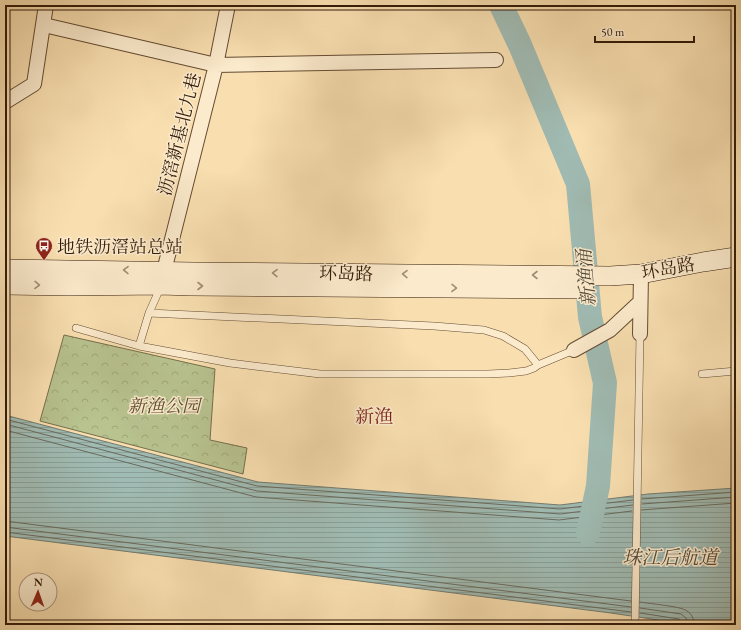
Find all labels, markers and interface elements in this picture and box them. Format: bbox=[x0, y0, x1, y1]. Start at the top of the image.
scale bar bbox=[595, 18, 694, 44]
text: 50 m bbox=[601, 24, 625, 40]
street label: 沥滘新基北九巷 bbox=[153, 70, 205, 198]
place label: 地铁沥滘站总站 bbox=[57, 235, 183, 258]
bus stop icon: 地铁沥滘站总站 bbox=[34, 236, 54, 261]
water label: 新渔涌 bbox=[571, 247, 601, 307]
street label: 环岛路 bbox=[639, 252, 697, 284]
street label: 环岛路 bbox=[319, 261, 373, 285]
one-way arrow bbox=[123, 266, 129, 275]
one-way arrow bbox=[272, 268, 278, 277]
one-way arrow bbox=[402, 270, 408, 278]
one-way arrow bbox=[532, 271, 538, 279]
one-way arrow bbox=[34, 281, 40, 289]
one-way arrow bbox=[197, 282, 203, 290]
one-way arrow bbox=[451, 284, 457, 292]
park label: 新渔公园 bbox=[128, 394, 203, 417]
district label: 新渔 bbox=[355, 404, 393, 429]
water label: 珠江后航道 bbox=[622, 545, 720, 570]
north arrow bbox=[18, 572, 58, 612]
text: N bbox=[34, 575, 43, 589]

